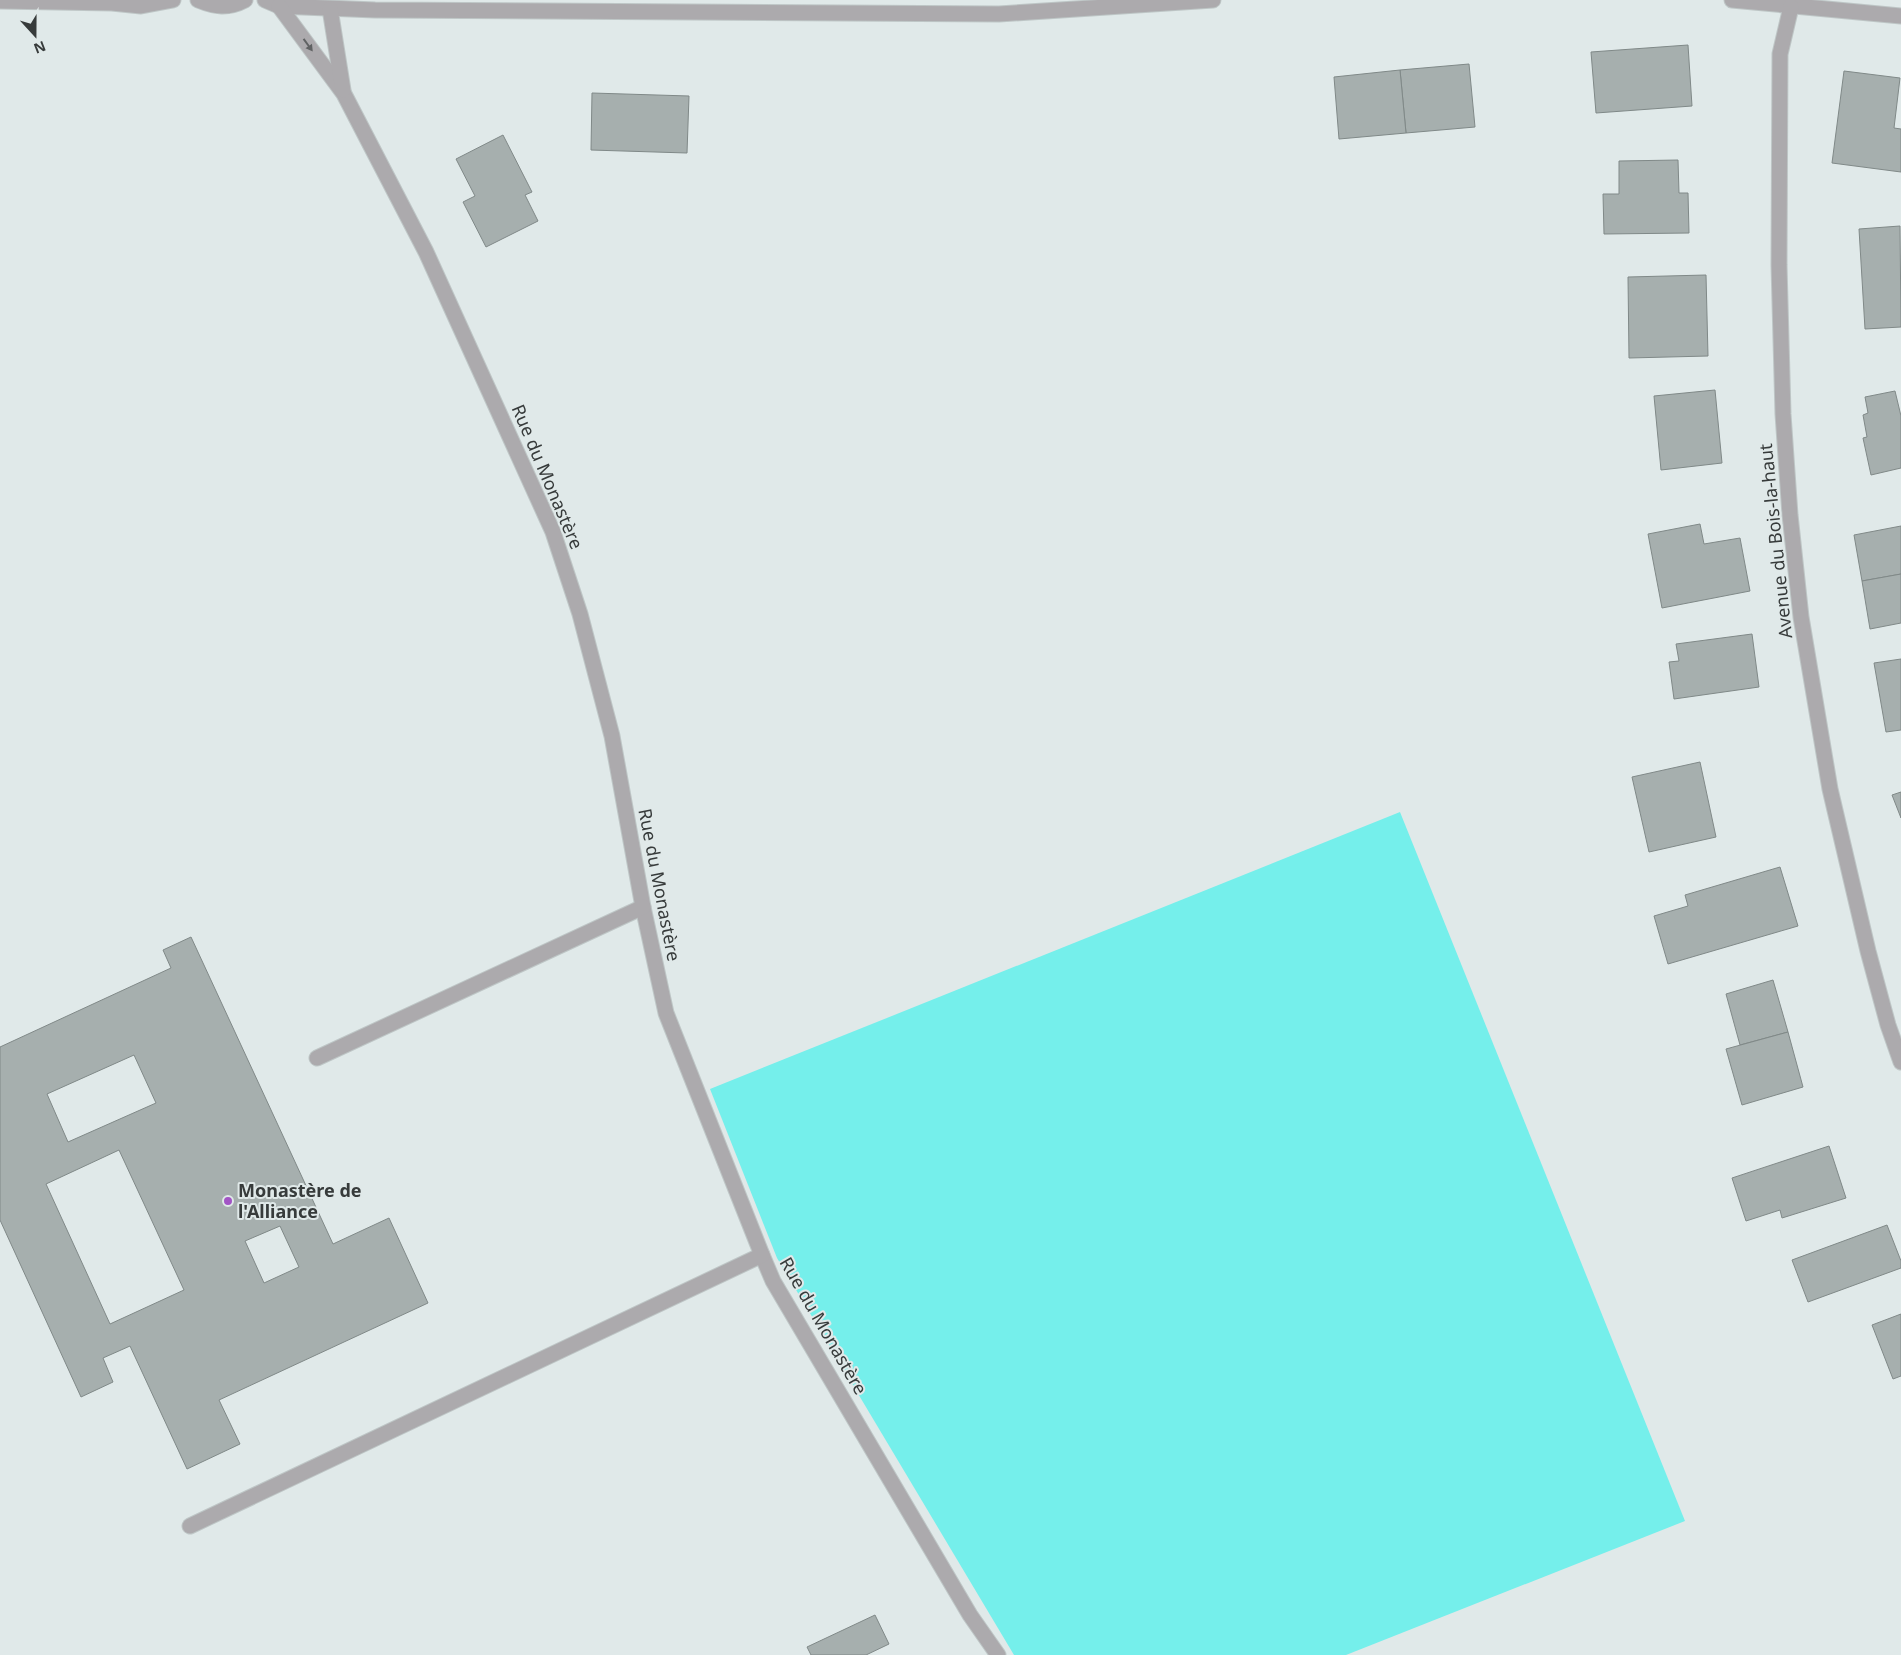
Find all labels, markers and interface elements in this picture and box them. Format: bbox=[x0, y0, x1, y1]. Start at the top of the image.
north arrow bbox=[10, 10, 60, 60]
text: N bbox=[31, 37, 49, 59]
one-way arrow bbox=[303, 38, 313, 52]
street label: Rue du Monastère bbox=[507, 401, 589, 553]
street label: Avenue du Bois-la-haut bbox=[1753, 442, 1797, 640]
street label: Rue du Monastère bbox=[633, 806, 687, 963]
place label: Monastère de l'Alliance bbox=[238, 1178, 362, 1223]
marker: Monastère de l'Alliance bbox=[222, 1195, 234, 1207]
street label: Rue du Monastère bbox=[775, 1252, 873, 1399]

